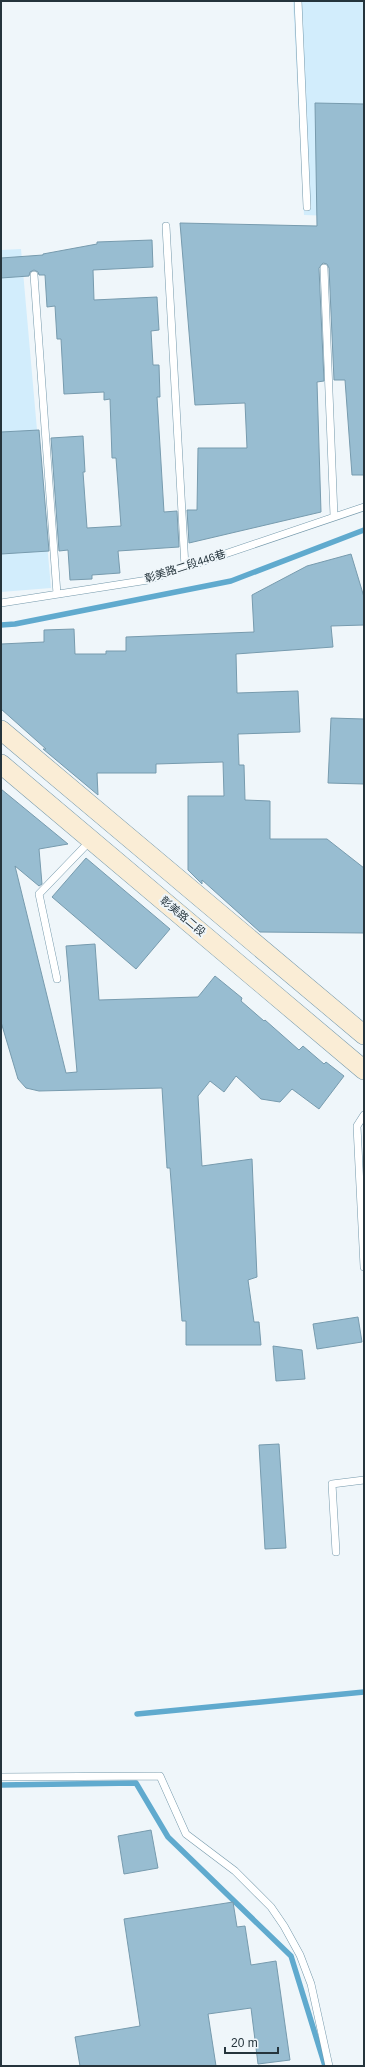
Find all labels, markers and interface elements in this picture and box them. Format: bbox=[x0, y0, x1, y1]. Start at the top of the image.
street label: 彰美路二段446巷 bbox=[143, 547, 227, 585]
street label: 彰美路二段 bbox=[158, 894, 208, 938]
scale bar bbox=[225, 2029, 278, 2055]
text: 20 m bbox=[231, 2036, 258, 2050]

